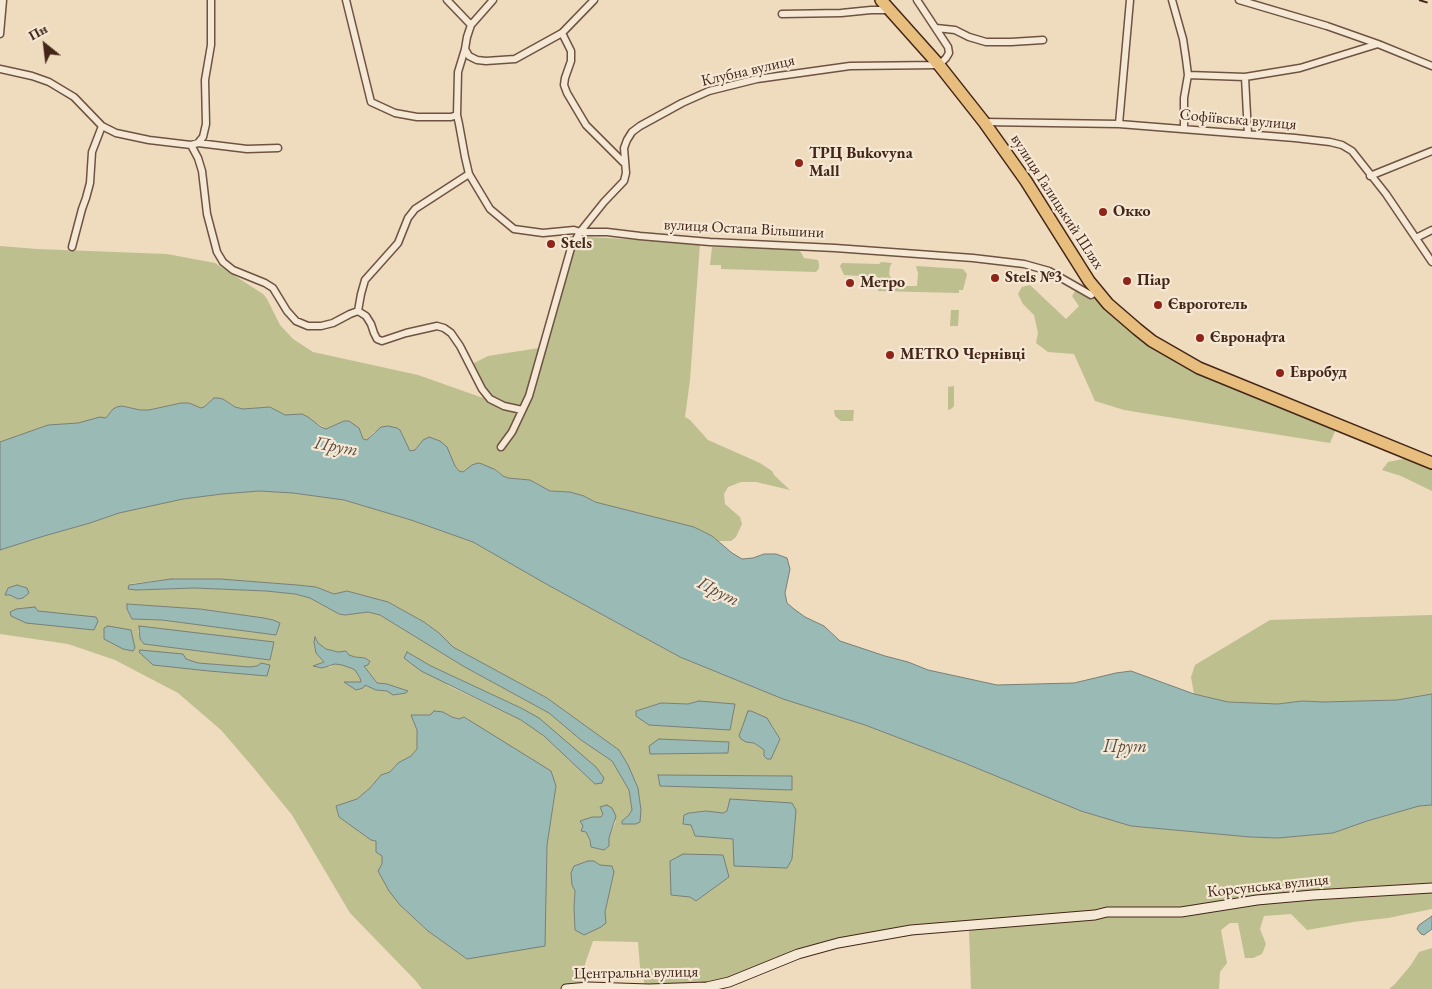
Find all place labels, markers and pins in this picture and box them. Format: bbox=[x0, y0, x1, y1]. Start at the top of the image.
place label: ТРЦ Bukovyna Mall bbox=[809, 144, 913, 182]
marker: ТРЦ Bukovyna Mall bbox=[793, 157, 805, 169]
place label: Окко bbox=[1113, 202, 1151, 222]
marker: Окко bbox=[1097, 206, 1109, 218]
place label: Stels bbox=[561, 234, 592, 254]
marker: Stels bbox=[545, 238, 557, 250]
place label: Stels №3 bbox=[1005, 268, 1063, 288]
place label: Піар bbox=[1137, 271, 1170, 291]
marker: Stels №3 bbox=[989, 272, 1001, 284]
place label: Метро bbox=[860, 273, 905, 293]
marker: Піар bbox=[1121, 275, 1133, 287]
marker: Метро bbox=[844, 277, 856, 289]
place label: Євроготель bbox=[1168, 295, 1247, 315]
marker: Євроготель bbox=[1152, 299, 1164, 311]
place label: Євронафта bbox=[1210, 328, 1285, 348]
marker: Євронафта bbox=[1194, 332, 1206, 344]
place label: METRO Чернівці bbox=[900, 345, 1026, 365]
marker: METRO Чернівці bbox=[884, 349, 896, 361]
place label: Евробуд bbox=[1290, 363, 1347, 383]
marker: Евробуд bbox=[1274, 367, 1286, 379]

